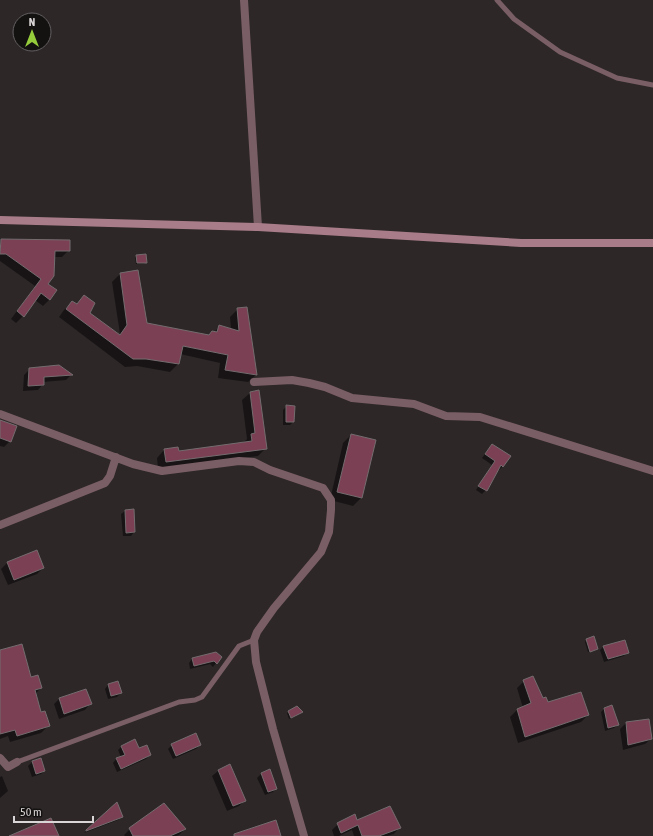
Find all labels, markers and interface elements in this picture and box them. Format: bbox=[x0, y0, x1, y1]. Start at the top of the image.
north arrow bbox=[12, 12, 52, 52]
text: N bbox=[29, 16, 35, 28]
scale bar bbox=[14, 798, 93, 824]
text: 50 m bbox=[20, 805, 42, 819]

